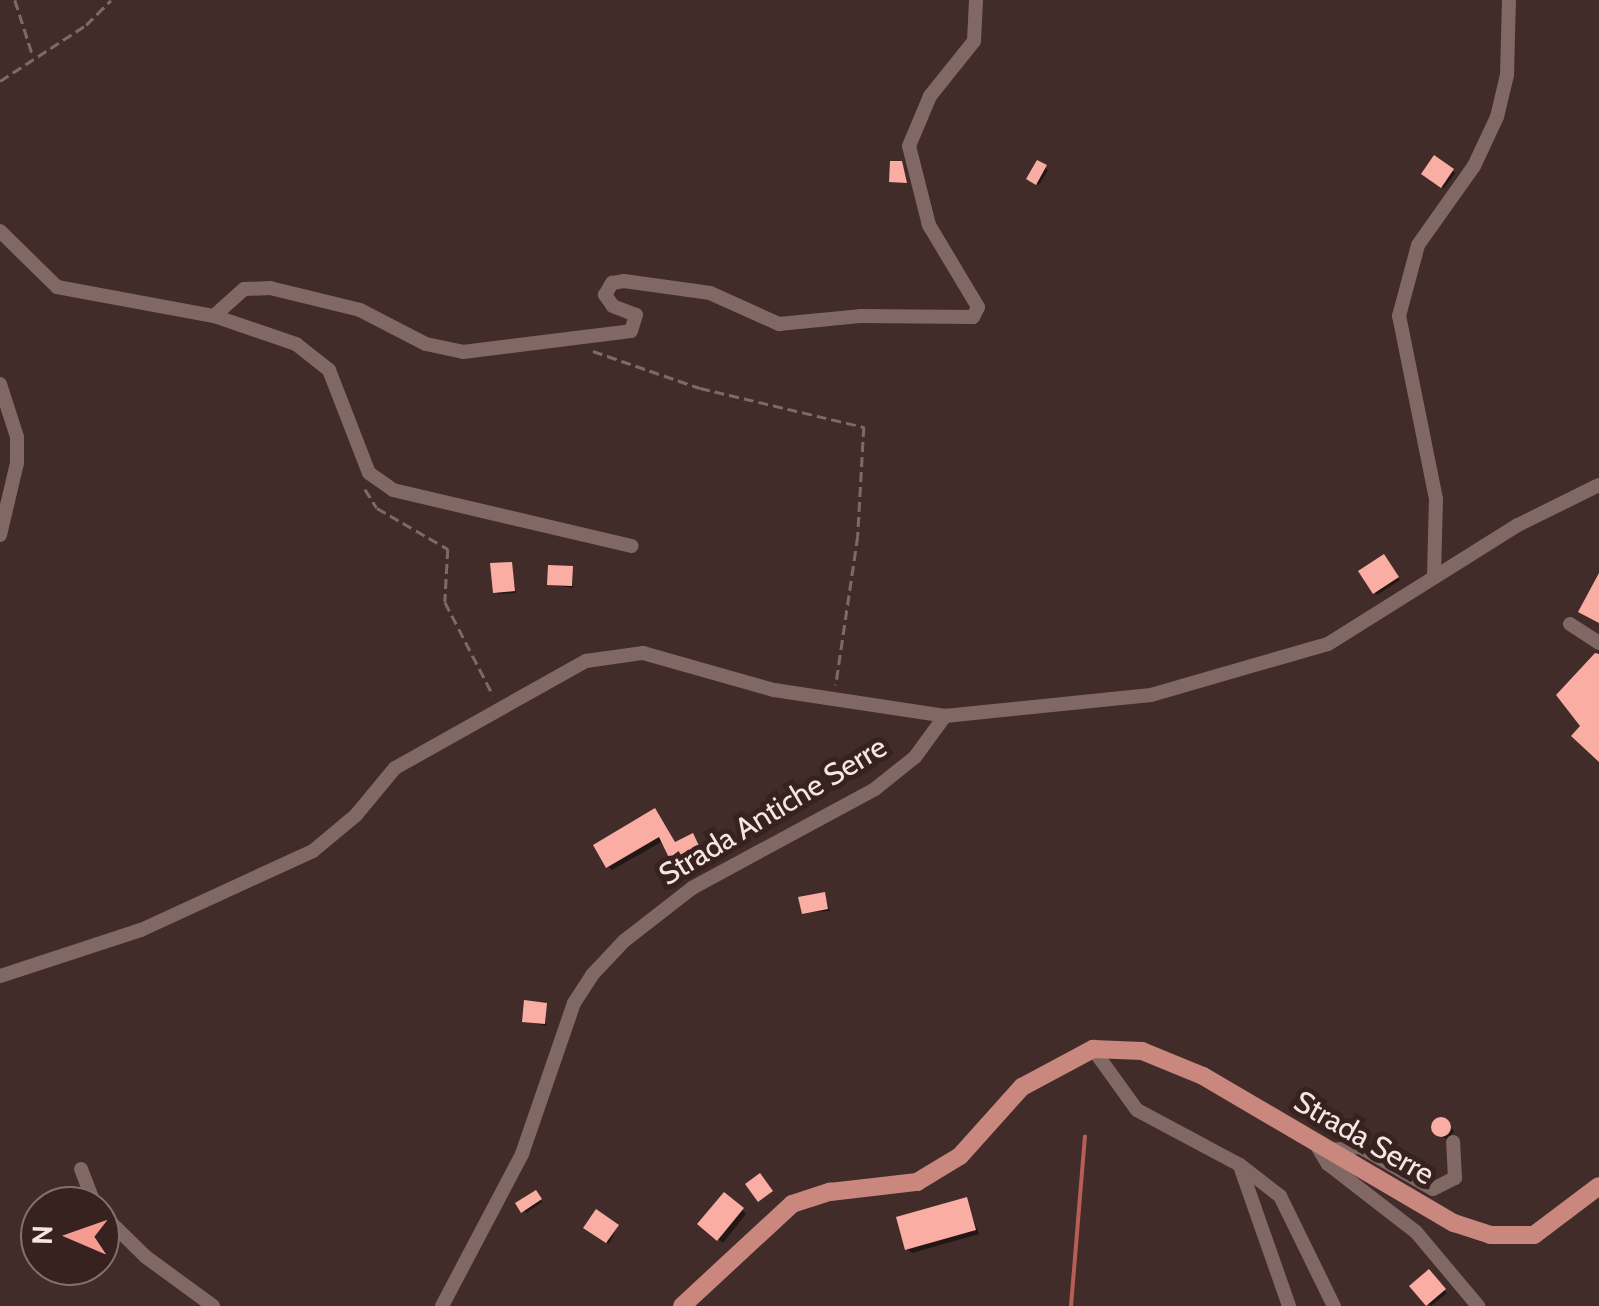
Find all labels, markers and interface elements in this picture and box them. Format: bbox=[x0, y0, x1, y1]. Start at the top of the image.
street label: Strada Antiche Serre bbox=[653, 729, 893, 893]
street label: Strada Serre bbox=[1288, 1084, 1440, 1192]
north arrow bbox=[20, 1186, 120, 1286]
text: N bbox=[25, 1225, 59, 1246]

